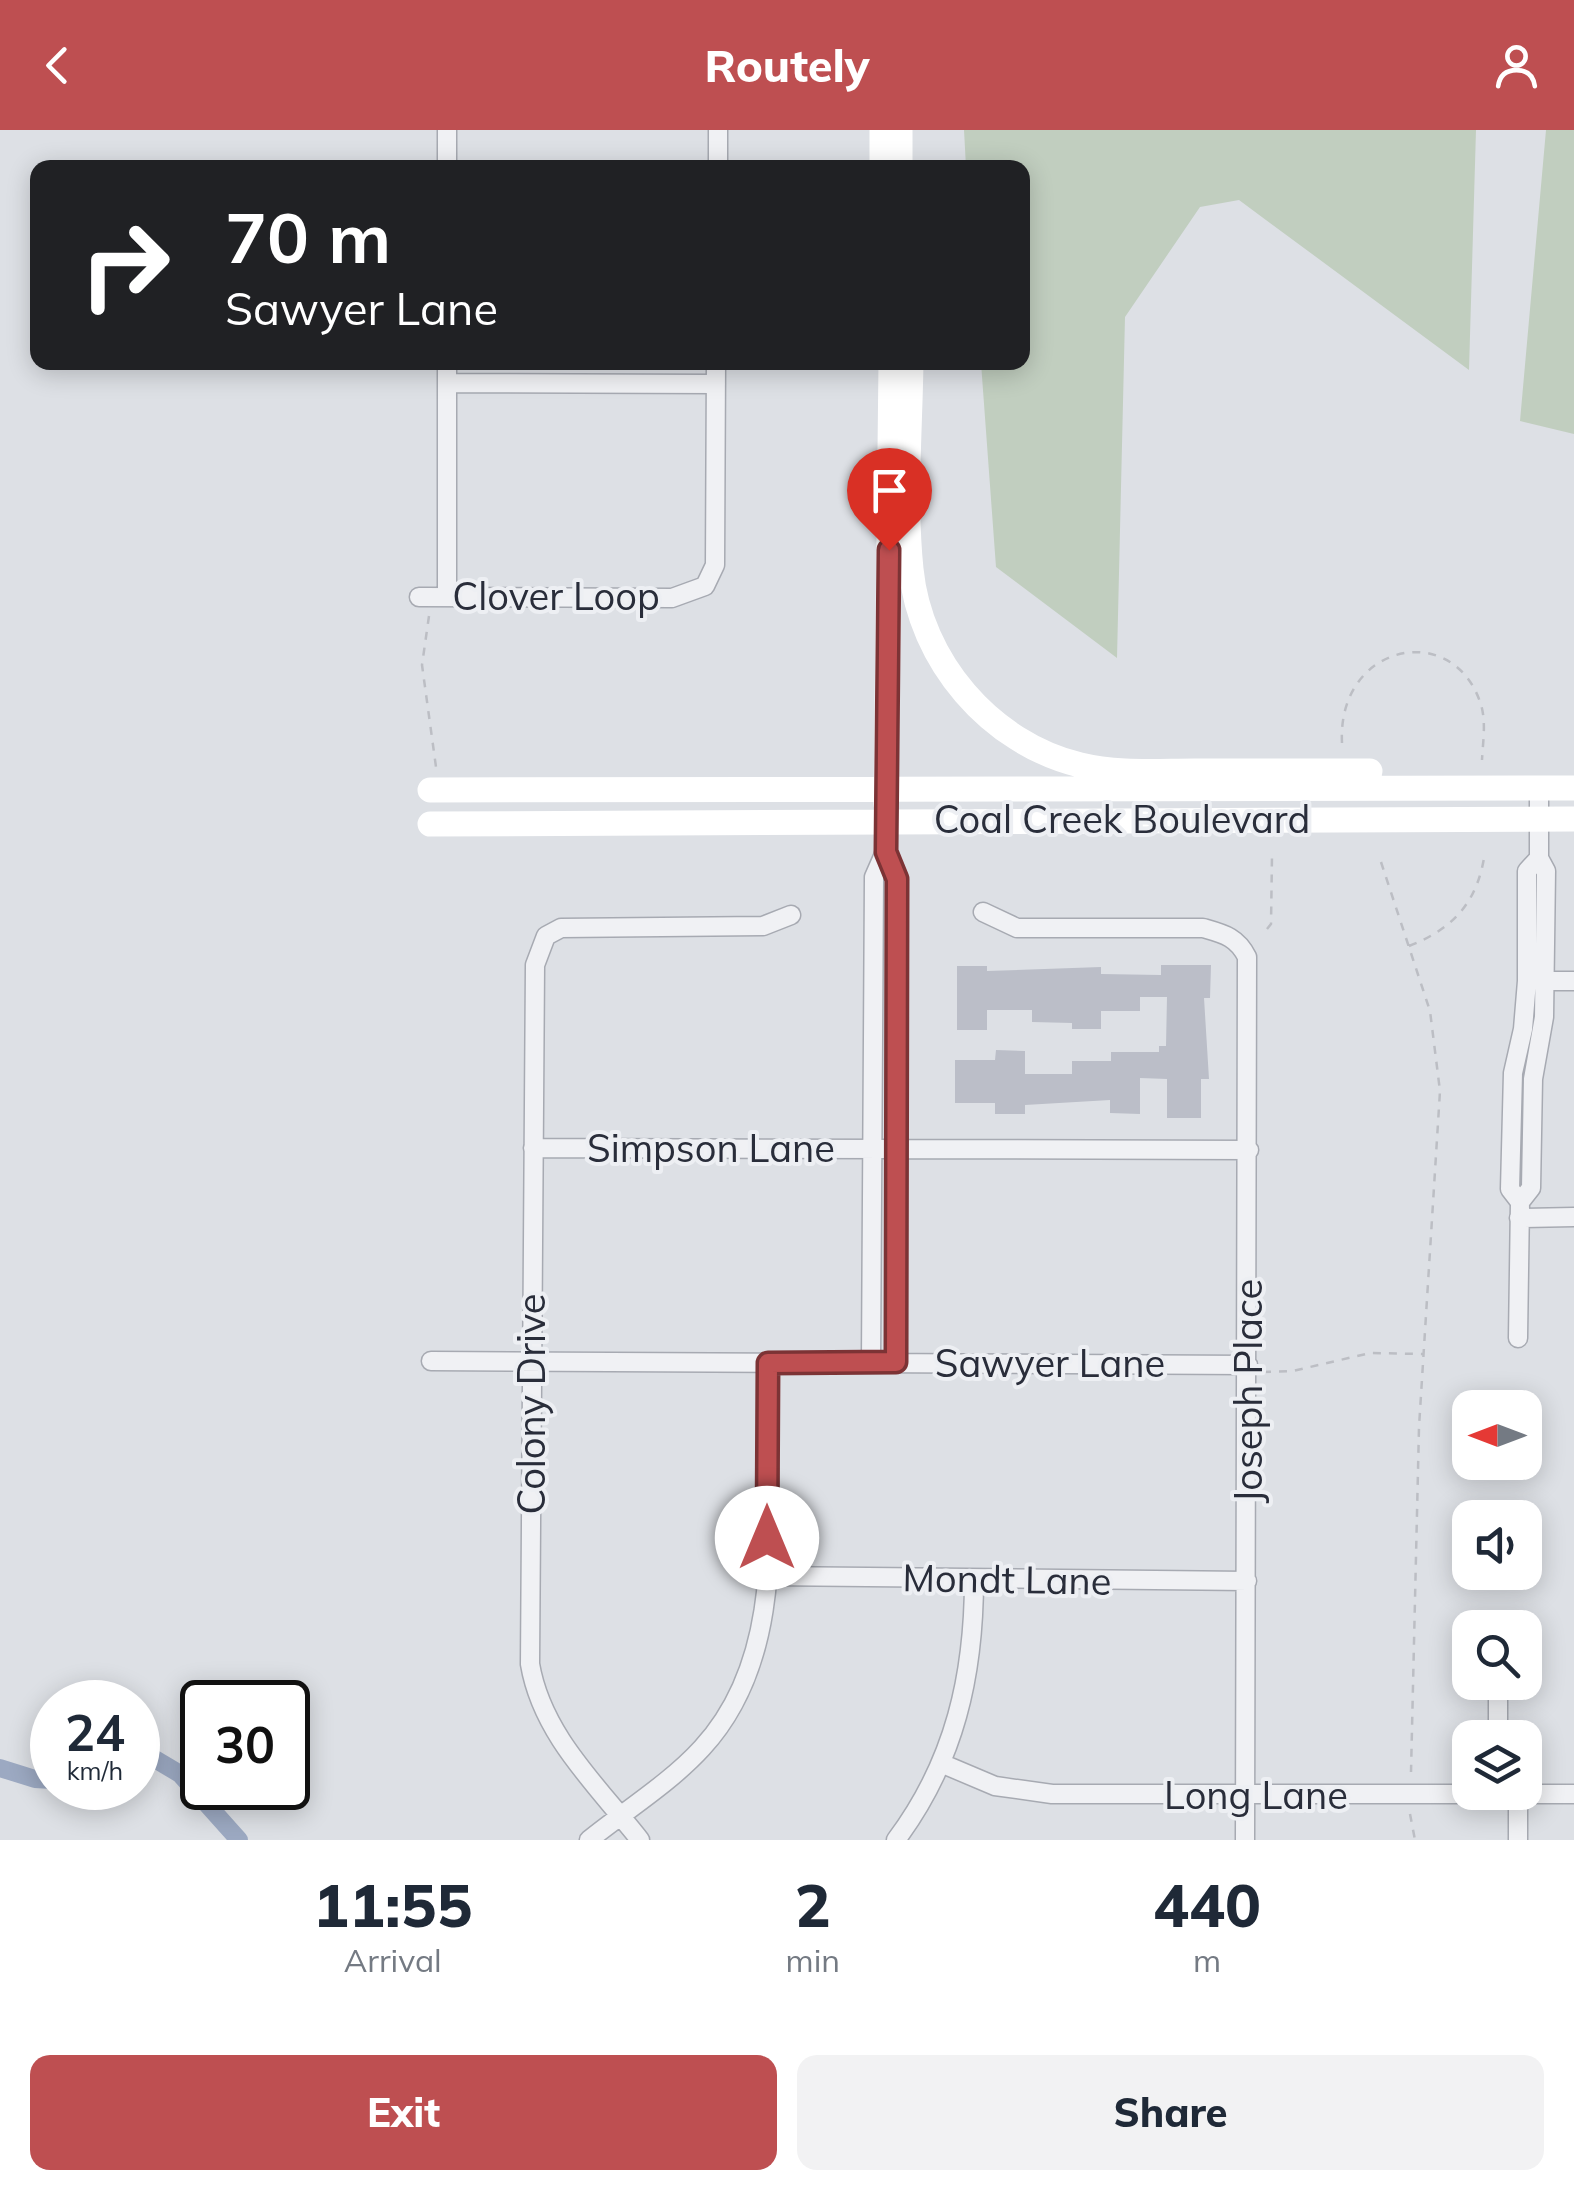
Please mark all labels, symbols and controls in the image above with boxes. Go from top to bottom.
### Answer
text: Routely [704,37,870,93]
icon: back [30,38,85,93]
icon: person [1489,38,1544,93]
text: 70 m [225,193,391,281]
icon: right [60,200,190,330]
text: Sawyer Lane [225,280,498,336]
pin [847,448,932,551]
icon: arrive [862,463,917,518]
street label: Clover Loop [452,572,660,620]
street label: Coal Creek Boulevard [934,795,1310,843]
street label: Simpson Lane [587,1124,835,1172]
street label: Joseph Place [1224,1279,1272,1503]
street label: Colony Drive [507,1293,555,1515]
street label: Sawyer Lane [935,1339,1165,1387]
north arrow [1452,1390,1542,1480]
map controls [1452,1390,1542,1810]
position arrow [715,1486,819,1590]
button: sound [1452,1500,1542,1590]
street label: Mondt Lane [902,1553,1112,1605]
button: search [1452,1610,1542,1700]
speed limit sign: 30 [180,1680,310,1810]
text: 24 [65,1701,125,1764]
button: layers [1452,1720,1542,1810]
text: km/h [67,1755,123,1786]
street label: Long Lane [1164,1771,1348,1819]
text: 11:55 [313,1867,473,1942]
text: 2 [795,1867,831,1942]
text: 440 [1153,1867,1261,1942]
text: Arrival [344,1940,442,1980]
text: min [786,1940,840,1980]
text: m [1193,1940,1221,1980]
button: Exit [30,2055,777,2170]
button: Share [797,2055,1544,2170]

